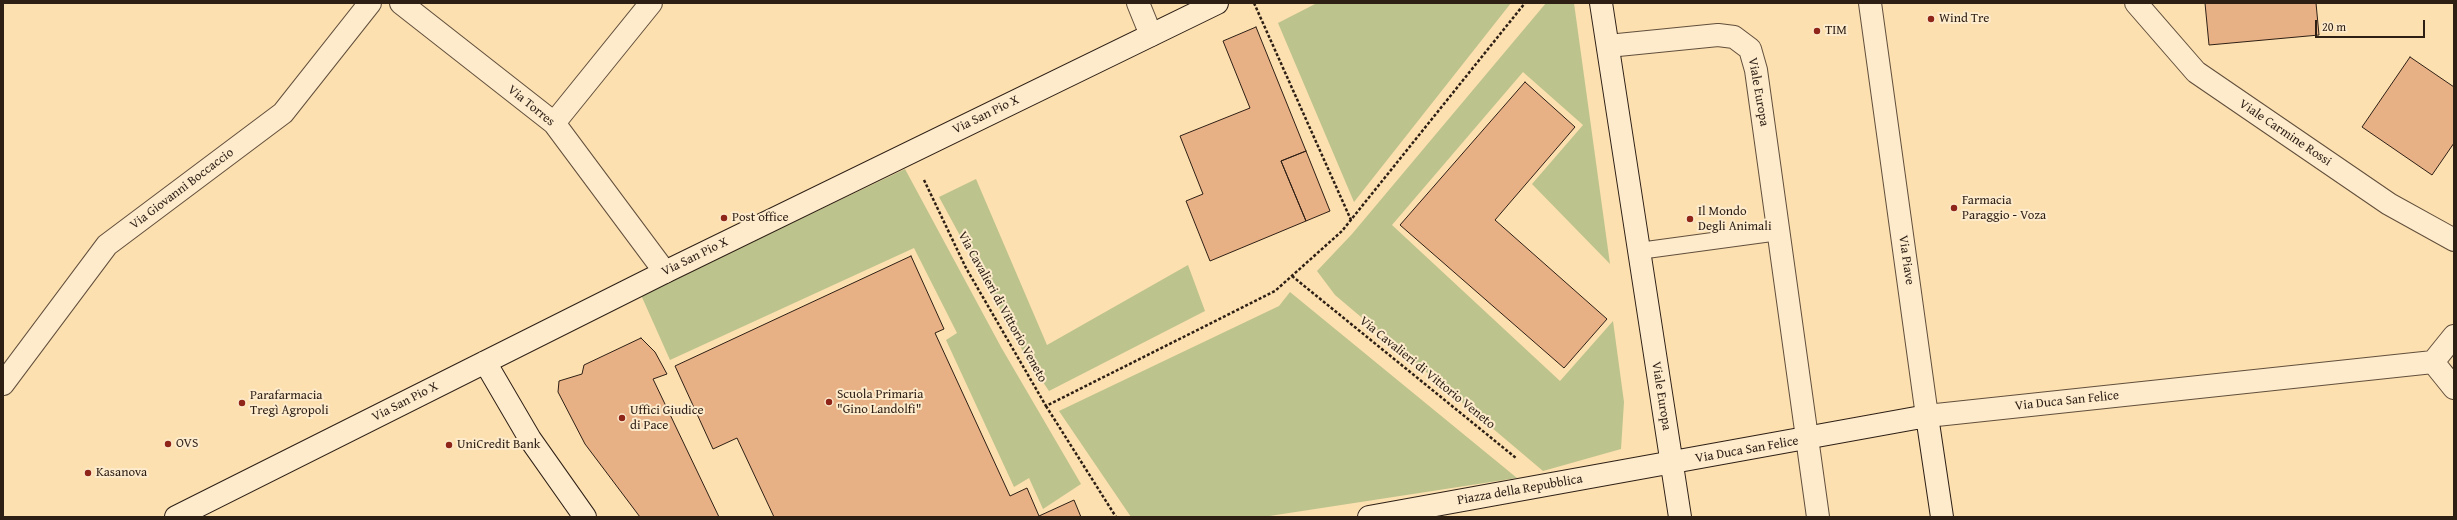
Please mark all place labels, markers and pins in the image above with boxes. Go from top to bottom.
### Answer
place label: Wind Tre [1939,11,1989,27]
marker: Wind Tre [1926,14,1936,24]
place label: TIM [1825,23,1847,39]
marker: TIM [1812,26,1822,36]
place label: Farmacia Paraggio - Voza [1962,193,2046,224]
marker: Farmacia Paraggio - Voza [1949,203,1959,213]
place label: Il Mondo Degli Animali [1698,204,1772,235]
place label: Post office [732,210,789,226]
marker: Post office [719,213,729,223]
marker: Il Mondo Degli Animali [1685,214,1695,224]
place label: Scuola Primaria "Gino Landolfi" [837,387,923,418]
place label: Parafarmacia Tregì Agropoli [250,388,329,419]
marker: Scuola Primaria "Gino Landolfi" [824,397,834,407]
marker: Parafarmacia Tregì Agropoli [237,398,247,408]
place label: Uffici Giudice di Pace [630,403,704,434]
marker: Uffici Giudice di Pace [617,413,627,423]
place label: OVS [176,436,198,452]
place label: UniCredit Bank [457,437,540,453]
marker: OVS [163,439,173,449]
marker: UniCredit Bank [444,440,454,450]
place label: Kasanova [96,465,147,481]
marker: Kasanova [83,468,93,478]

